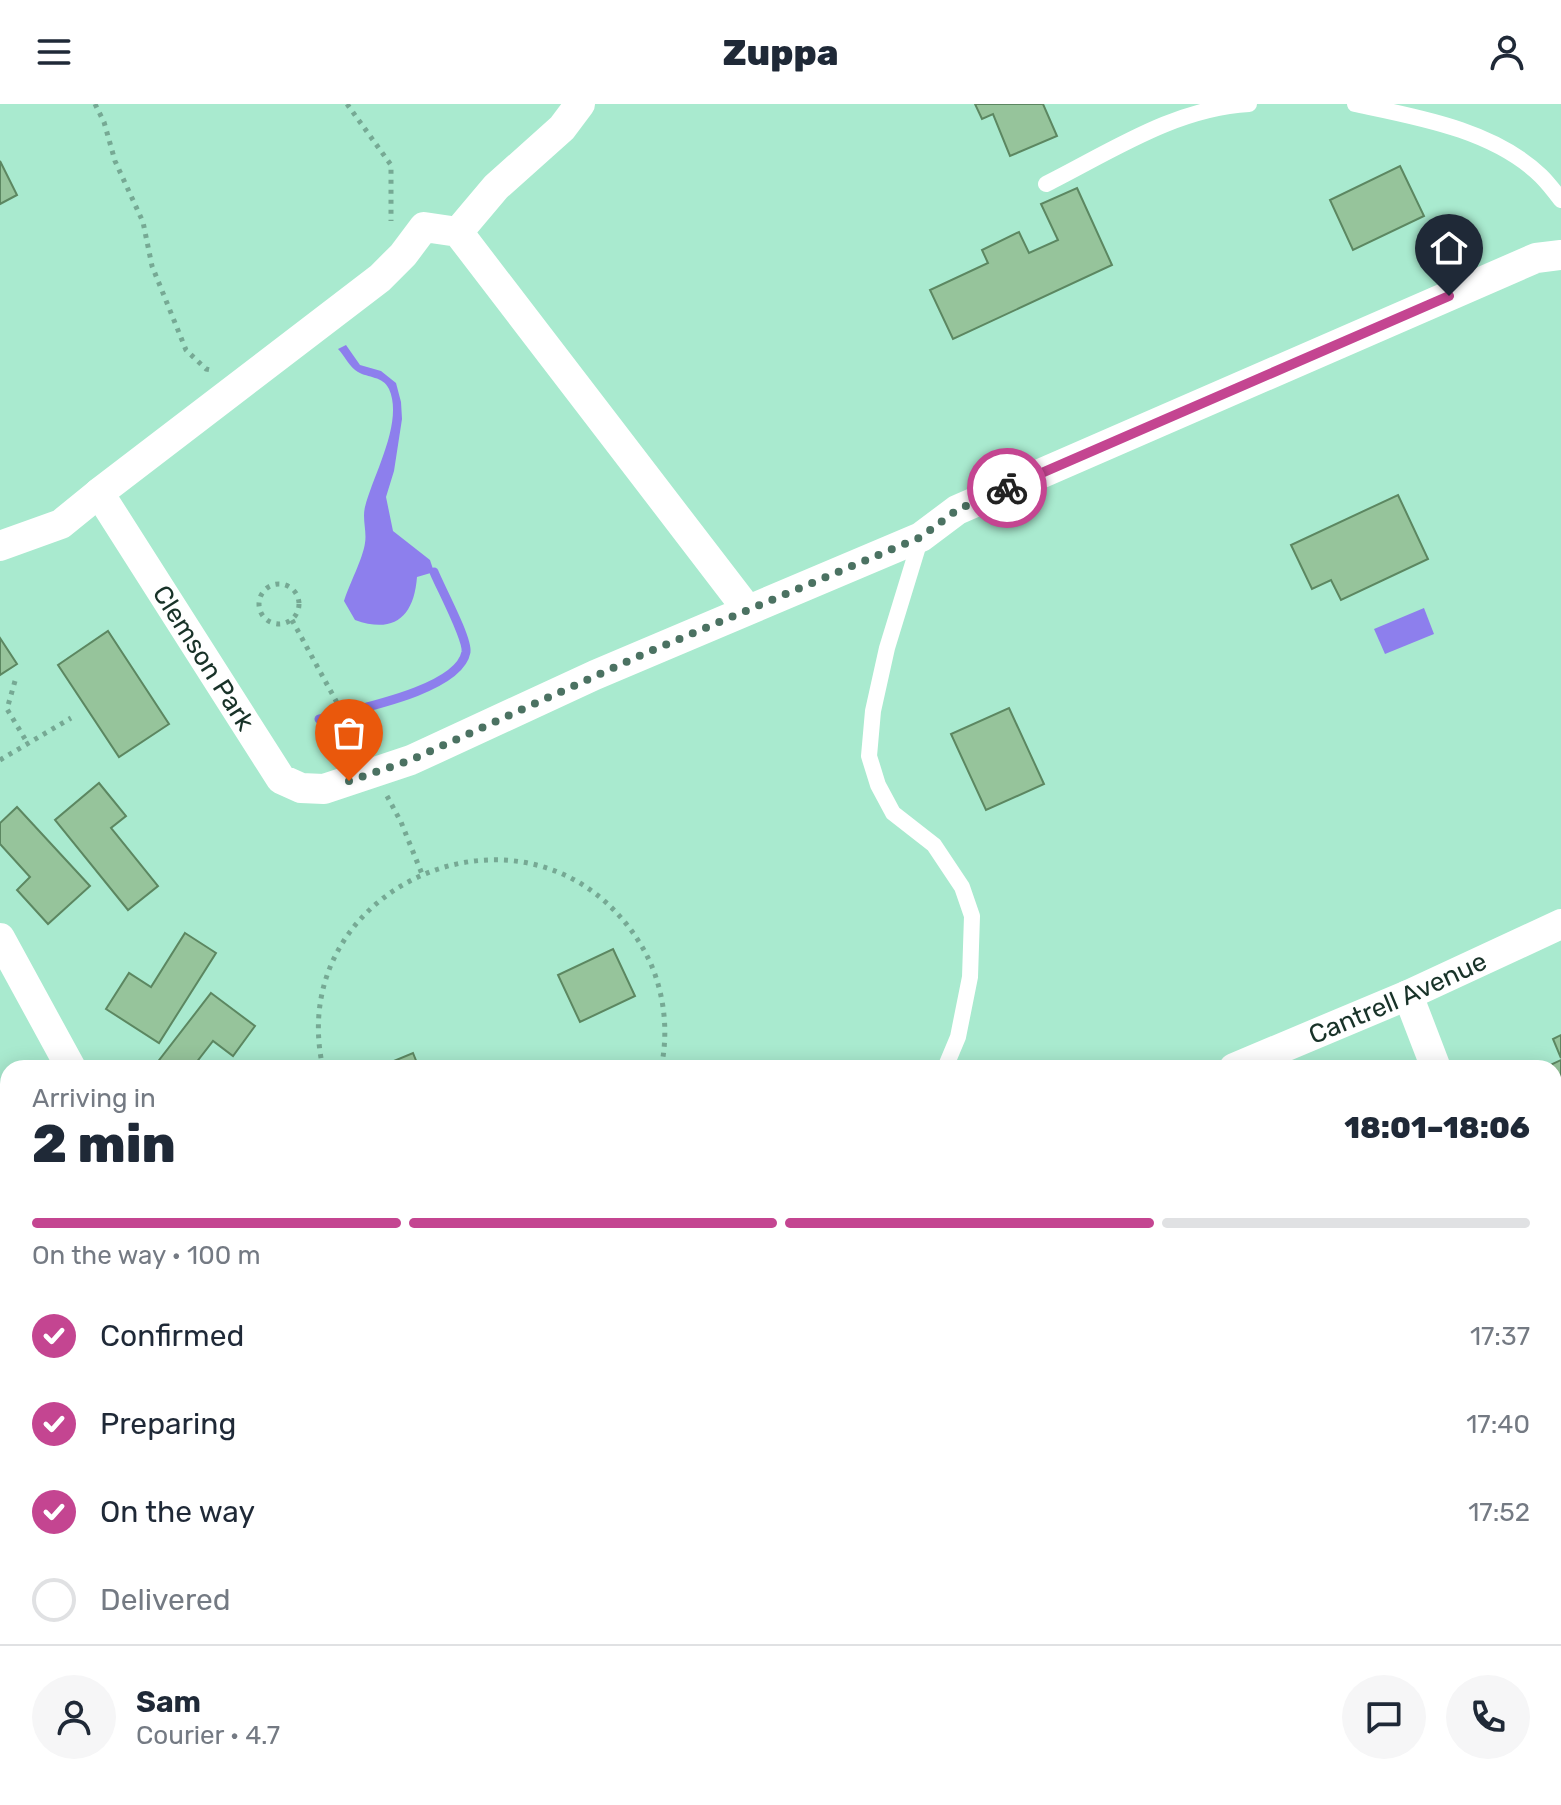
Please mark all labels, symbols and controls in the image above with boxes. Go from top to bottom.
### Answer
icon: menu [32,30,76,74]
icon: person [1485,30,1529,74]
text: Zuppa [722,31,839,74]
pin [1415,214,1483,296]
icon: home [1427,226,1471,270]
courier [967,448,1047,528]
icon: bike [985,466,1029,510]
street label: Clemson Park [146,579,262,736]
pin [315,699,383,781]
icon: bag [327,711,371,755]
street label: Cantrell Avenue [1304,945,1491,1050]
text: Arriving in [32,1083,156,1114]
text: 18:01–18:06 [1344,1110,1530,1146]
text: 2 min [32,1113,176,1175]
text: On the way · 100 m [32,1240,261,1271]
icon: check [32,1314,76,1358]
text: Confirmed [100,1318,244,1354]
text: 17:37 [1470,1321,1530,1352]
icon: check [32,1402,76,1446]
text: Preparing [100,1406,236,1442]
text: 17:40 [1466,1409,1530,1440]
icon: check [32,1490,76,1534]
text: On the way [100,1494,255,1530]
text: 17:52 [1468,1497,1530,1528]
text: Delivered [100,1582,231,1618]
button: person [32,1675,116,1759]
button: chat [1342,1675,1426,1759]
button: phone [1446,1675,1530,1759]
text: Sam [136,1684,201,1720]
text: Courier · 4.7 [136,1720,280,1751]

